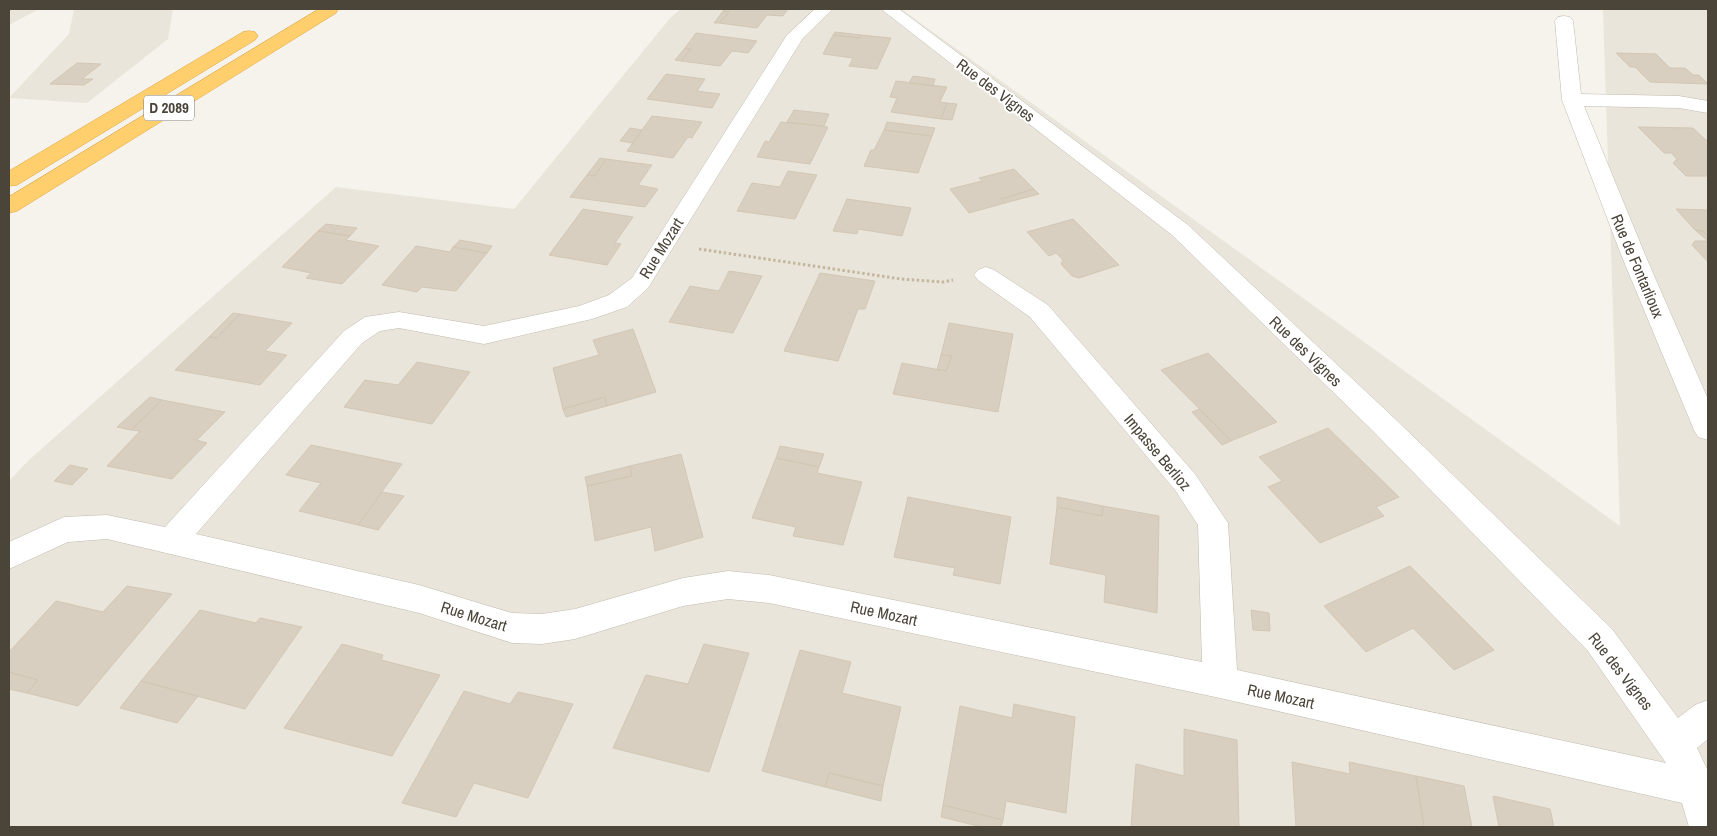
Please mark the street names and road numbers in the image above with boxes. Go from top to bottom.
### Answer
street label: Rue des Vignes [952,53,1040,127]
road number: D 2089 [144,96,194,120]
street label: Rue de Fontarlioux [1606,211,1670,322]
street label: Rue Mozart [634,213,688,283]
street label: Rue des Vignes [1265,311,1347,391]
street label: Impasse Berlioz [1119,409,1197,495]
street label: Rue Mozart [849,595,920,631]
street label: Rue Mozart [438,596,510,637]
street label: Rue des Vignes [1584,628,1658,714]
street label: Rue Mozart [1246,678,1317,714]

